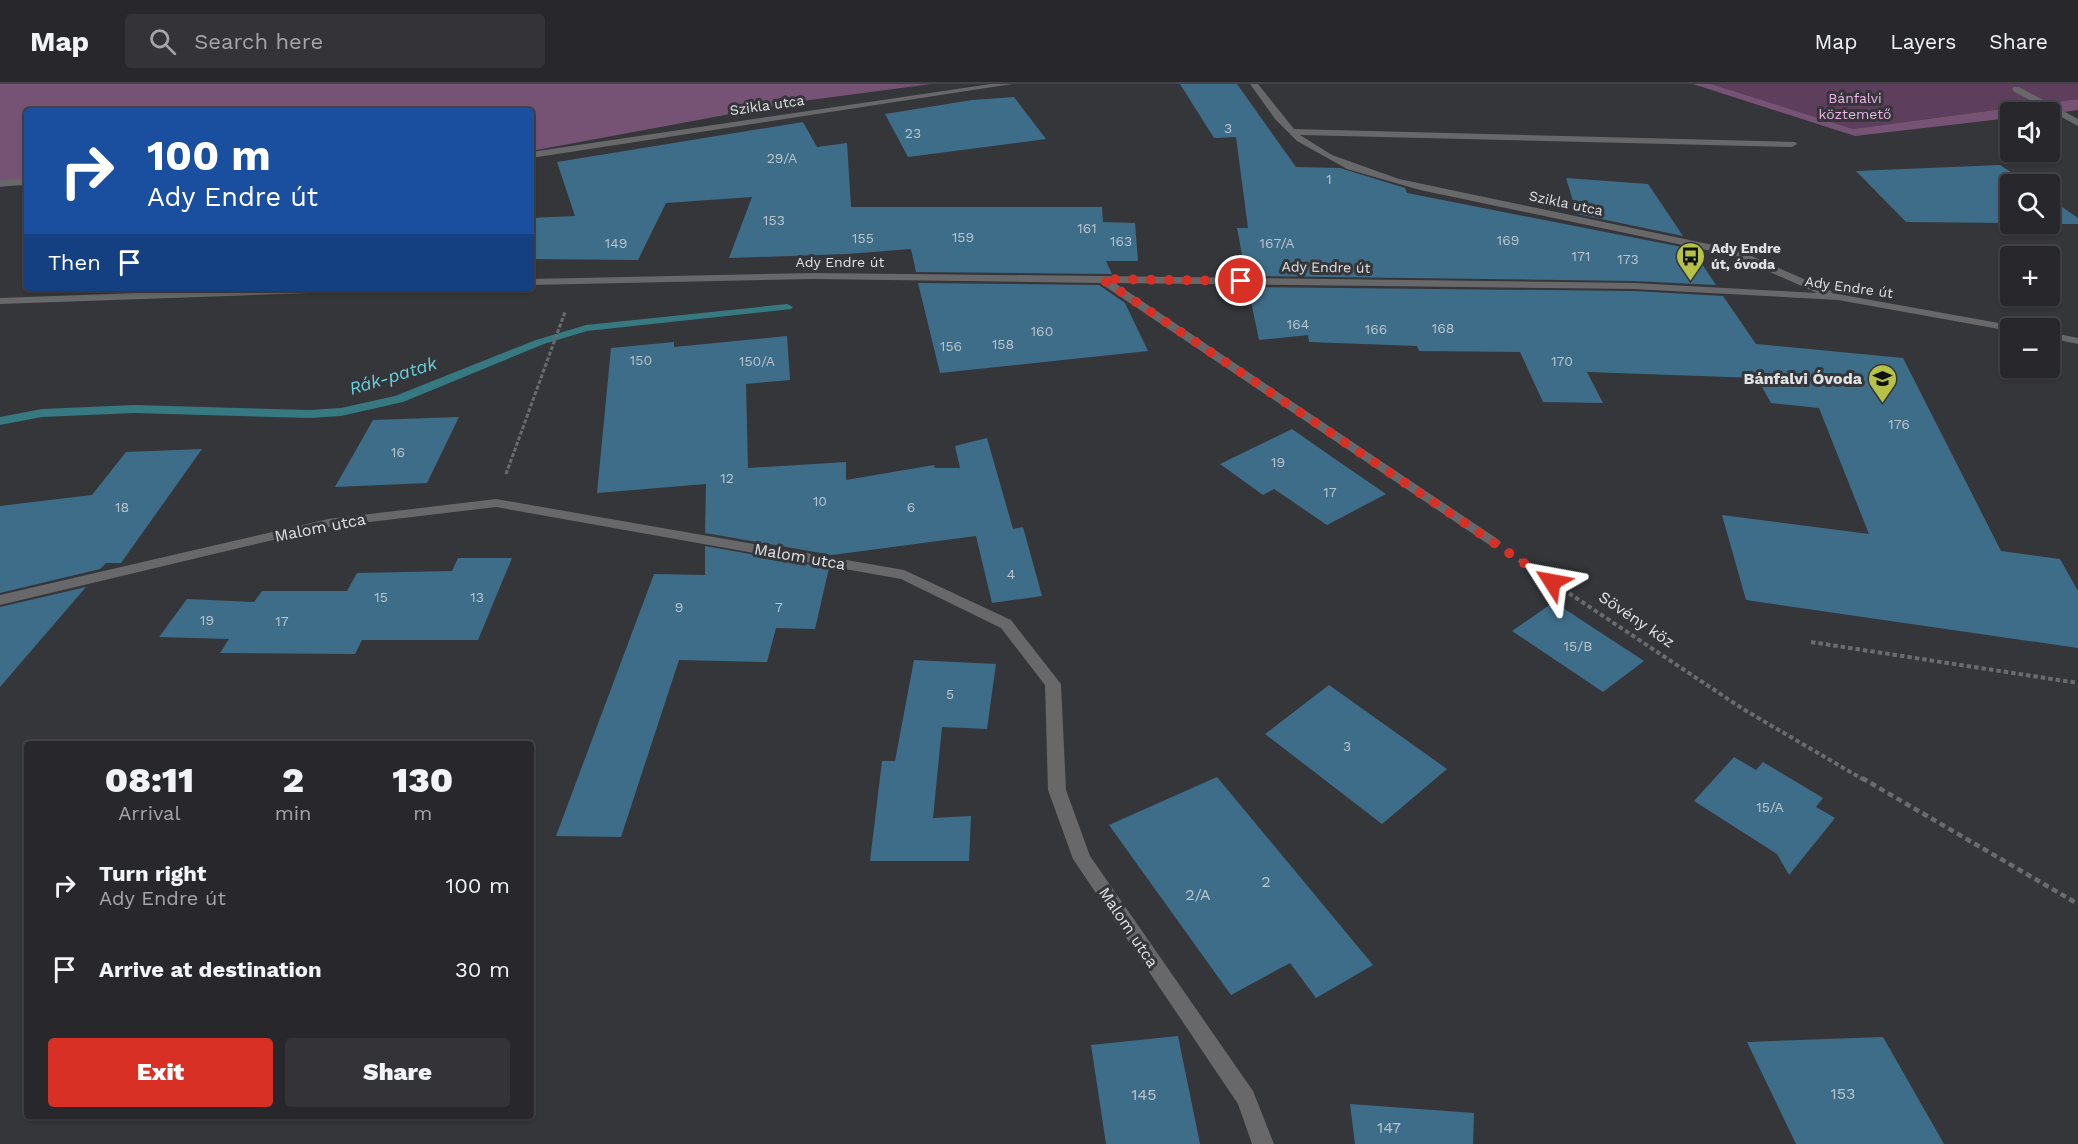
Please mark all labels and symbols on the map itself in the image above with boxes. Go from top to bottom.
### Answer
park label: Bánfalvi köztemető [1819,90,1891,122]
street label: Szikla utca [729,92,805,118]
house number: 3 [1224,120,1232,136]
house number: 23 [905,125,921,141]
house number: 29/A [767,150,797,166]
house number: 1 [1326,171,1332,187]
street label: Szikla utca [1528,187,1604,219]
house number: 153 [763,212,785,228]
house number: 161 [1077,220,1097,236]
house number: 159 [952,229,974,245]
house number: 155 [852,230,874,246]
house number: 169 [1497,232,1519,248]
house number: 163 [1110,233,1132,249]
house number: 149 [605,235,627,251]
house number: 167/A [1260,235,1294,251]
bus stop icon: Ady Endre út, óvoda [1674,240,1706,282]
place label: Ady Endre út, óvoda [1711,240,1781,272]
house number: 171 [1572,248,1590,264]
house number: 173 [1617,251,1639,267]
street label: Ady Endre út [796,254,885,270]
pin [1215,255,1266,306]
street label: Ady Endre út [1281,258,1371,276]
street label: Ady Endre út [1804,273,1894,301]
house number: 164 [1287,316,1309,332]
house number: 168 [1432,320,1454,336]
house number: 166 [1365,321,1387,337]
house number: 160 [1031,323,1053,339]
house number: 158 [992,336,1014,352]
house number: 156 [940,338,962,354]
water label: Rák-patak [346,352,440,399]
house number: 150 [630,352,652,368]
house number: 150/A [739,353,775,369]
house number: 170 [1551,353,1573,369]
school or university icon: Bánfalvi Óvoda [1867,362,1899,404]
place label: Bánfalvi Óvoda [1744,369,1863,388]
house number: 176 [1888,416,1910,432]
house number: 16 [391,444,405,460]
house number: 19 [1271,454,1285,470]
house number: 12 [720,470,734,486]
house number: 17 [1323,484,1337,500]
house number: 10 [813,493,827,509]
house number: 18 [115,499,129,515]
house number: 6 [907,499,915,515]
street label: Malom utca [273,509,367,546]
street label: Malom utca [753,539,847,574]
position arrow [1520,550,1584,614]
house number: 4 [1007,566,1015,582]
street label: Sövény köz [1595,587,1678,652]
house number: 15 [374,589,388,605]
house number: 13 [470,589,484,605]
house number: 9 [675,599,683,615]
house number: 7 [775,599,783,615]
house number: 19 [200,612,214,628]
house number: 17 [275,613,289,629]
house number: 15/B [1564,638,1592,654]
house number: 5 [946,686,954,702]
house number: 3 [1343,738,1351,754]
house number: 15/A [1756,799,1784,815]
house number: 2 [1261,872,1271,891]
street label: Malom utca [1095,884,1162,971]
house number: 2/A [1185,885,1211,904]
house number: 153 [1831,1084,1855,1103]
house number: 145 [1131,1085,1157,1104]
house number: 147 [1377,1118,1401,1137]

